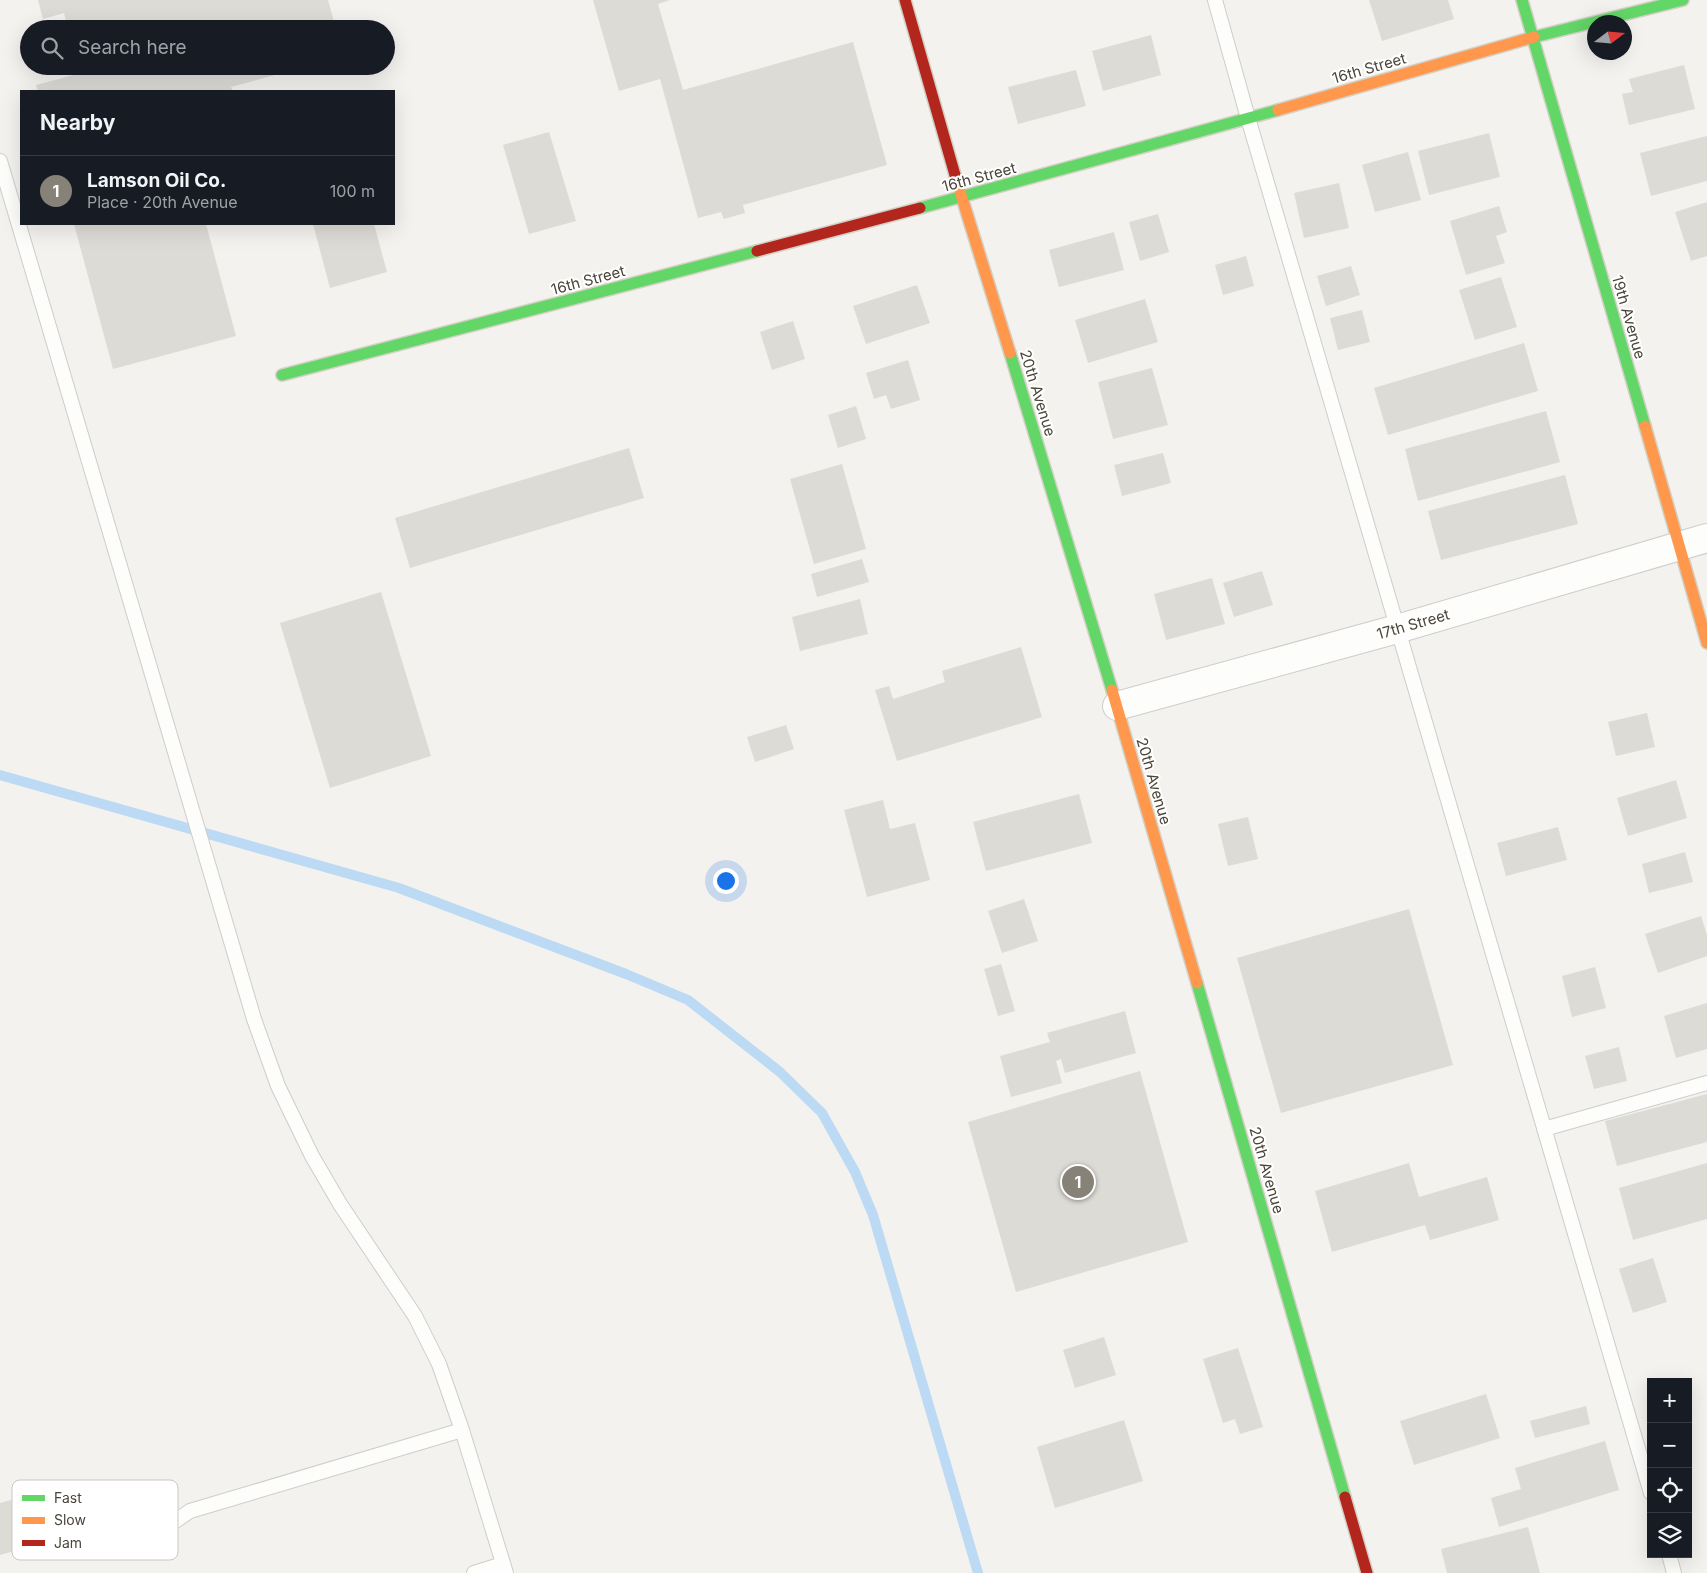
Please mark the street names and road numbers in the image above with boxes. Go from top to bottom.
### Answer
street label: 16th Street [1330,48,1408,88]
street label: 16th Street [940,158,1018,196]
street label: 16th Street [549,261,627,299]
street label: 19th Avenue [1608,273,1650,361]
street label: 20th Avenue [1016,347,1060,439]
street label: 17th Street [1374,605,1452,643]
street label: 20th Avenue [1133,735,1175,827]
street label: 20th Avenue [1246,1124,1288,1216]

